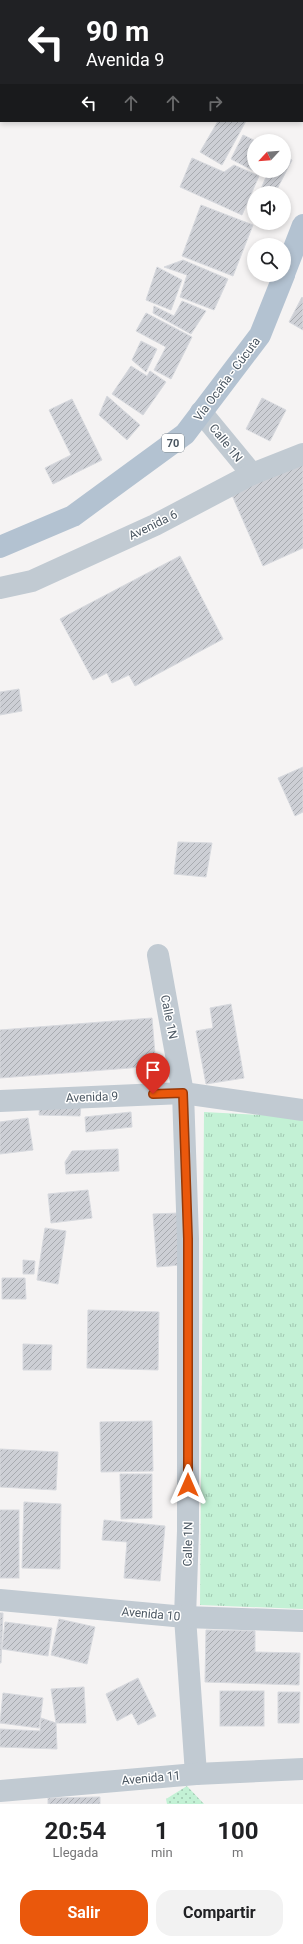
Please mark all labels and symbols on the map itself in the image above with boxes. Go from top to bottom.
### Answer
north arrow [247,134,291,178]
street label: Vía Ocaña - Cúcuta [191,334,263,424]
street label: Calle 1N [206,421,246,465]
road number: 70 [162,434,184,452]
street label: Avenida 6 [126,507,180,543]
street label: Calle 1N [158,994,180,1040]
pin [136,1053,170,1094]
street label: Avenida 9 [66,1089,118,1105]
position arrow [167,1464,209,1506]
street label: Calle 1N [181,1521,195,1567]
street label: Avenida 10 [121,1604,181,1624]
street label: Avenida 11 [121,1768,181,1788]

